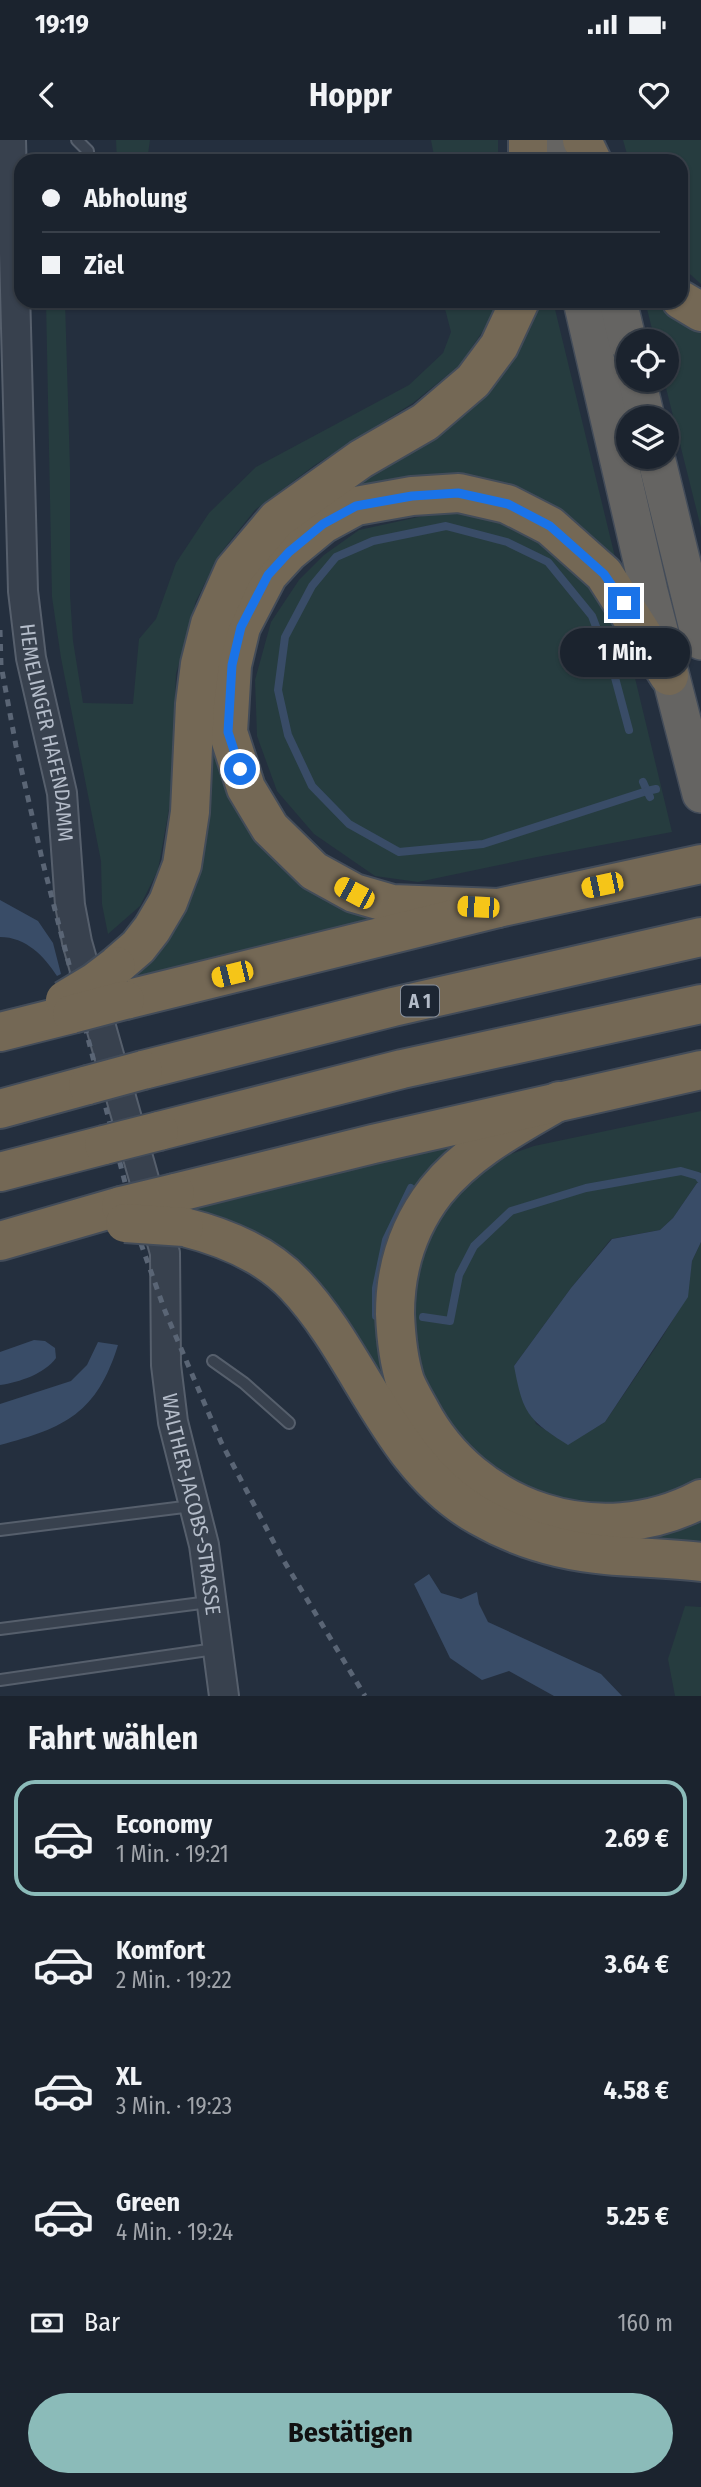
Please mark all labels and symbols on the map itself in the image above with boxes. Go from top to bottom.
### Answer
route end [608,587,640,619]
street label: HEMELINGER HAFENDAMM [14,622,78,843]
callout: 1 Min. [559,628,689,676]
route start [224,753,256,785]
car [580,870,625,900]
car [331,874,378,912]
car [457,895,500,919]
car [210,959,255,989]
road number: A 1 [401,986,439,1016]
street label: WALTHER-JACOBS-STRASSE [157,1392,226,1617]

